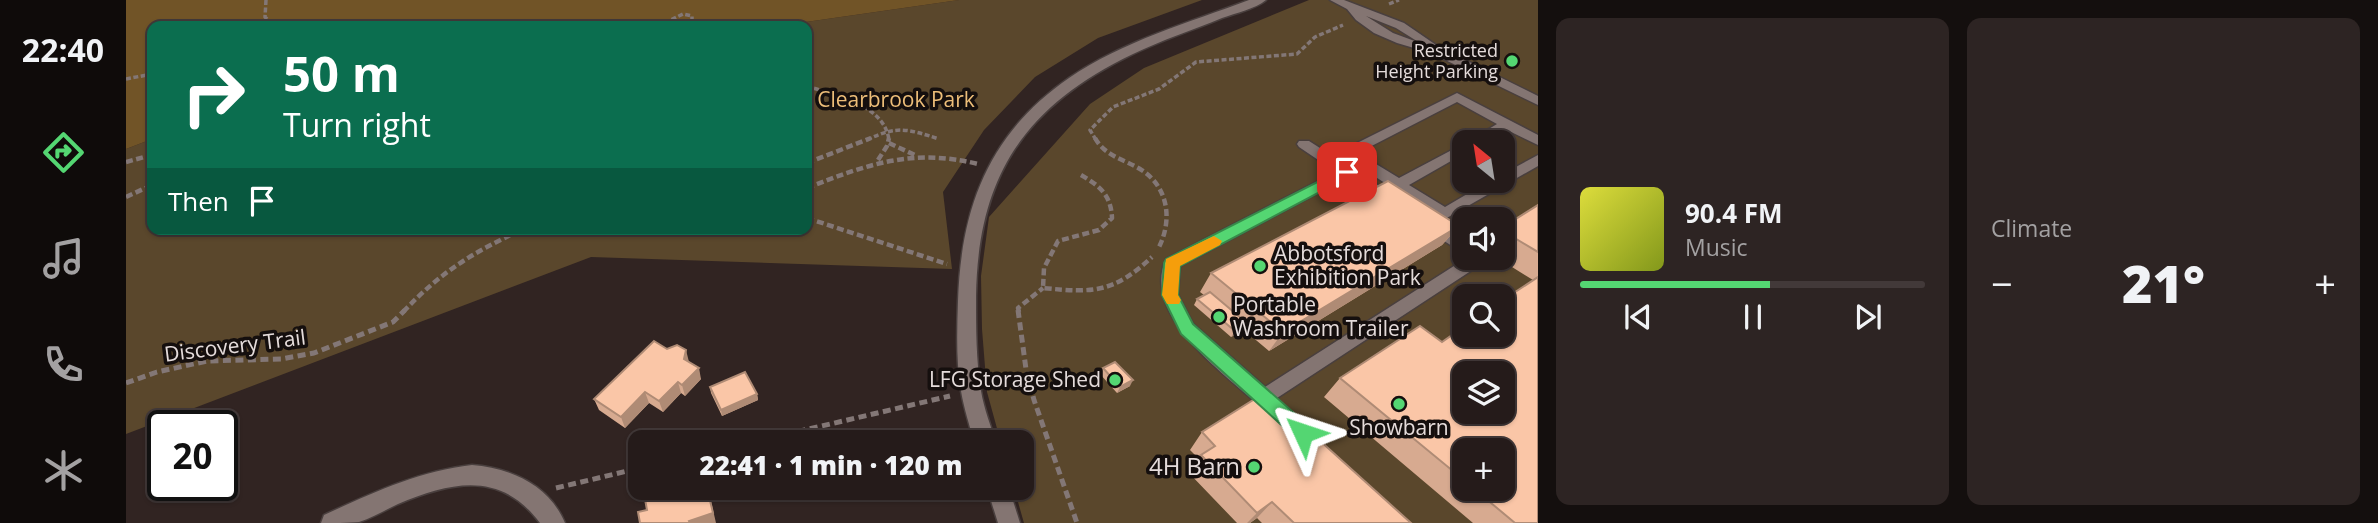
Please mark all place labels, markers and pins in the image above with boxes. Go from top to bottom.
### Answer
place label: Restricted Height Parking [1375,38,1498,83]
marker: Restricted Height Parking [1504,53,1520,69]
pin [1317,142,1377,202]
place label: Abbotsford Exhibition Park [1274,239,1421,291]
marker: Abbotsford Exhibition Park [1252,258,1268,274]
place label: Portable Washroom Trailer [1233,290,1409,342]
marker: Portable Washroom Trailer [1211,309,1227,325]
place label: LFG Storage Shed [929,365,1101,393]
marker: LFG Storage Shed [1107,372,1123,388]
marker: Showbarn [1391,396,1407,412]
place label: Showbarn [1349,413,1449,441]
place label: 4H Barn [1149,449,1240,482]
marker: 4H Barn [1246,459,1262,475]

